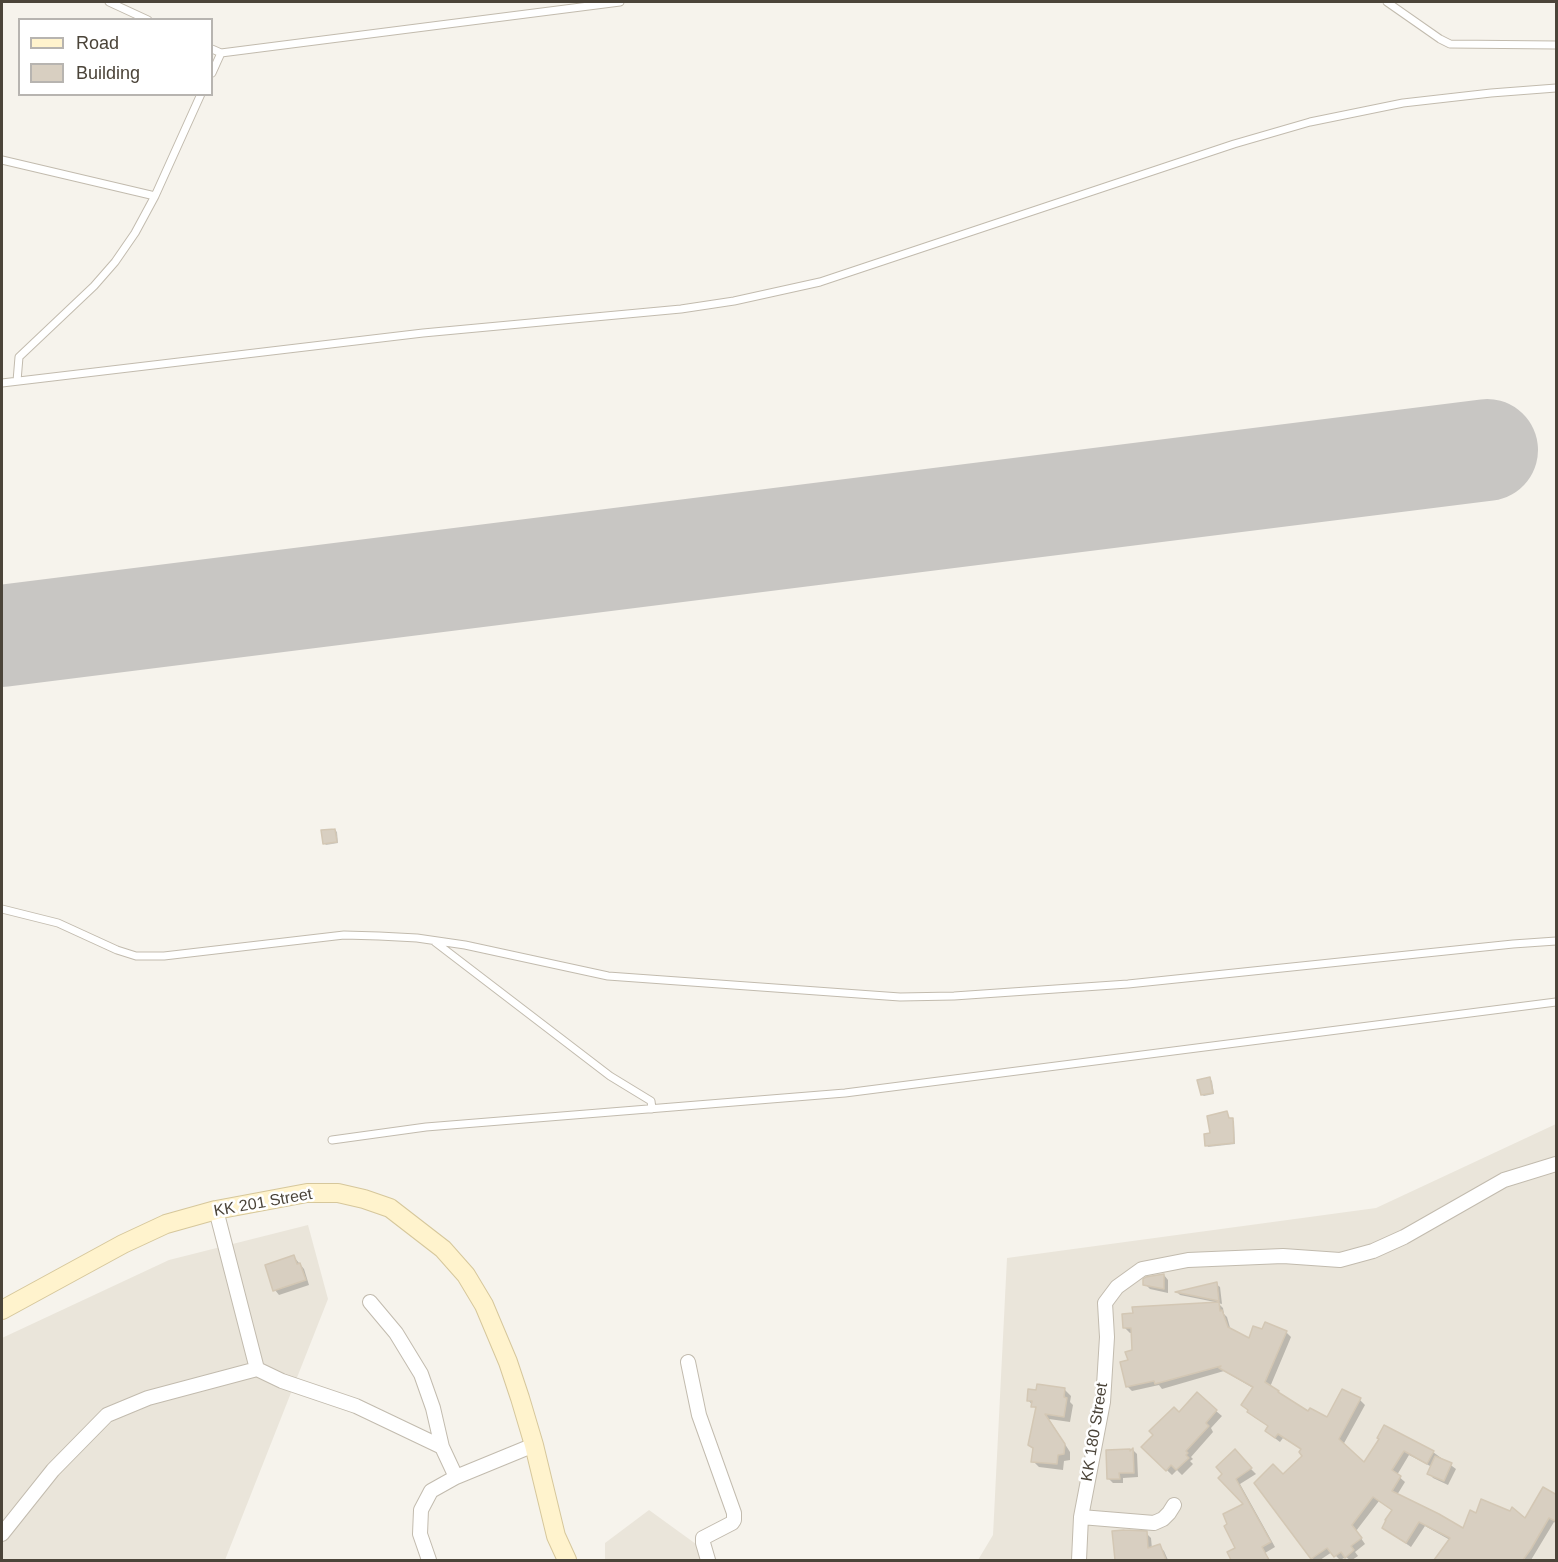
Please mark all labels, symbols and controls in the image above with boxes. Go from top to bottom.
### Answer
legend [18,18,213,96]
text: Road [76,33,119,53]
text: Building [76,63,140,83]
street label: KK 201 Street [212,1185,314,1221]
street label: KK 180 Street [1078,1381,1112,1483]

